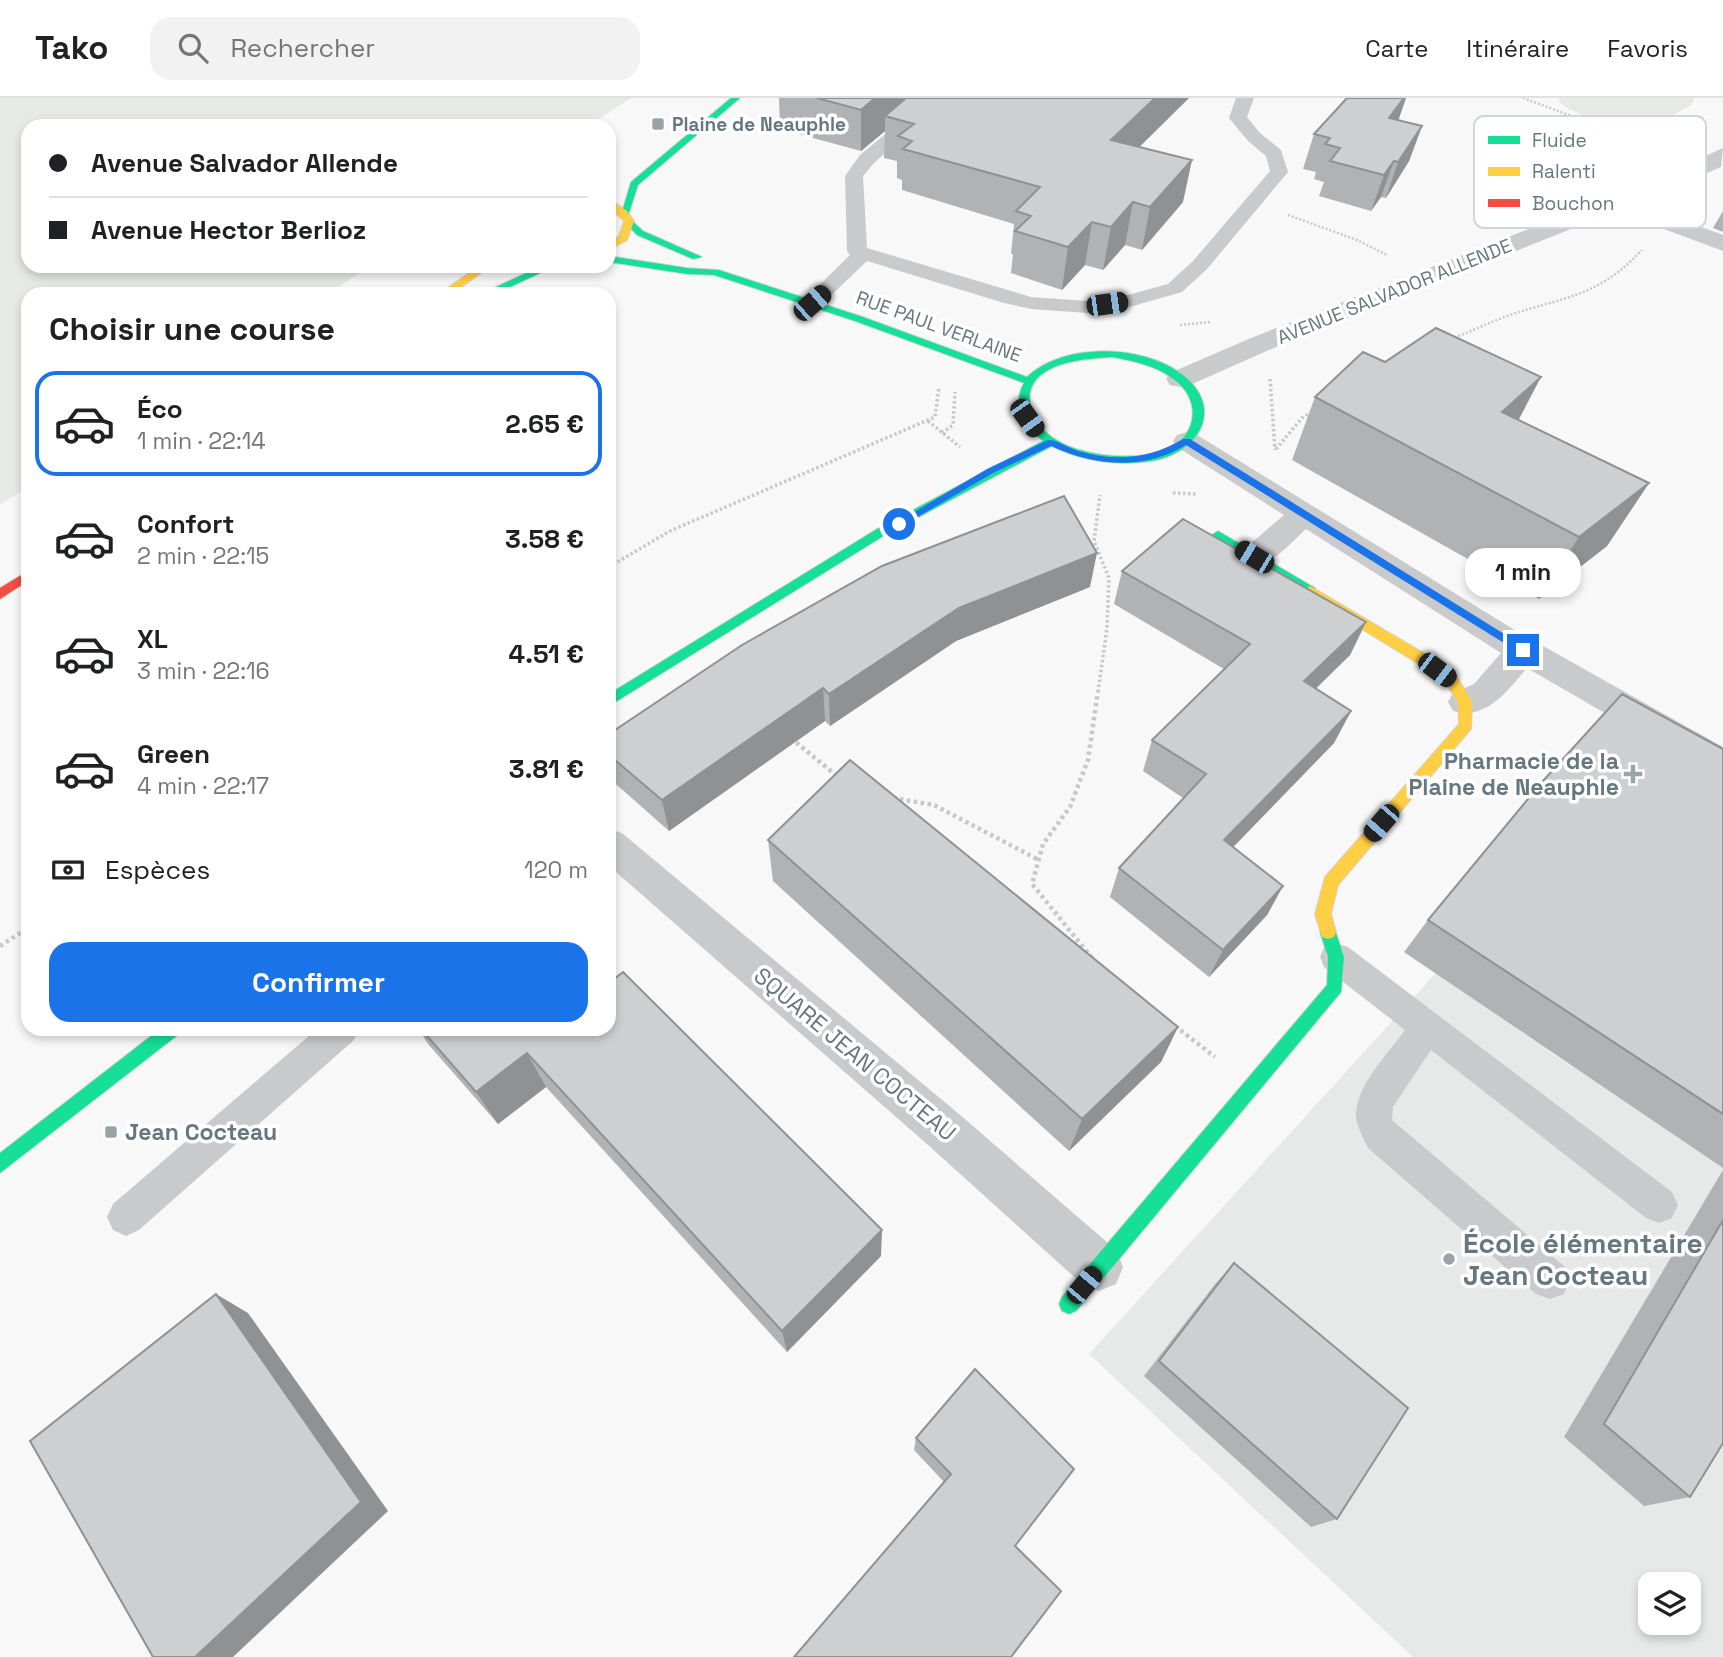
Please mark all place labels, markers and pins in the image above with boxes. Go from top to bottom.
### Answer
place label: Plaine de Neauphle [672,112,846,137]
marker: Plaine de Neauphle [650,116,666,132]
place label: Pharmacie de la Plaine de Neauphle [1408,746,1619,802]
marker: Pharmacie de la Plaine de Neauphle [1625,766,1641,782]
place label: Jean Cocteau [125,1117,277,1147]
marker: Jean Cocteau [103,1124,119,1140]
place label: École élémentaire Jean Cocteau [1463,1225,1703,1293]
marker: École élémentaire Jean Cocteau [1441,1251,1457,1267]

